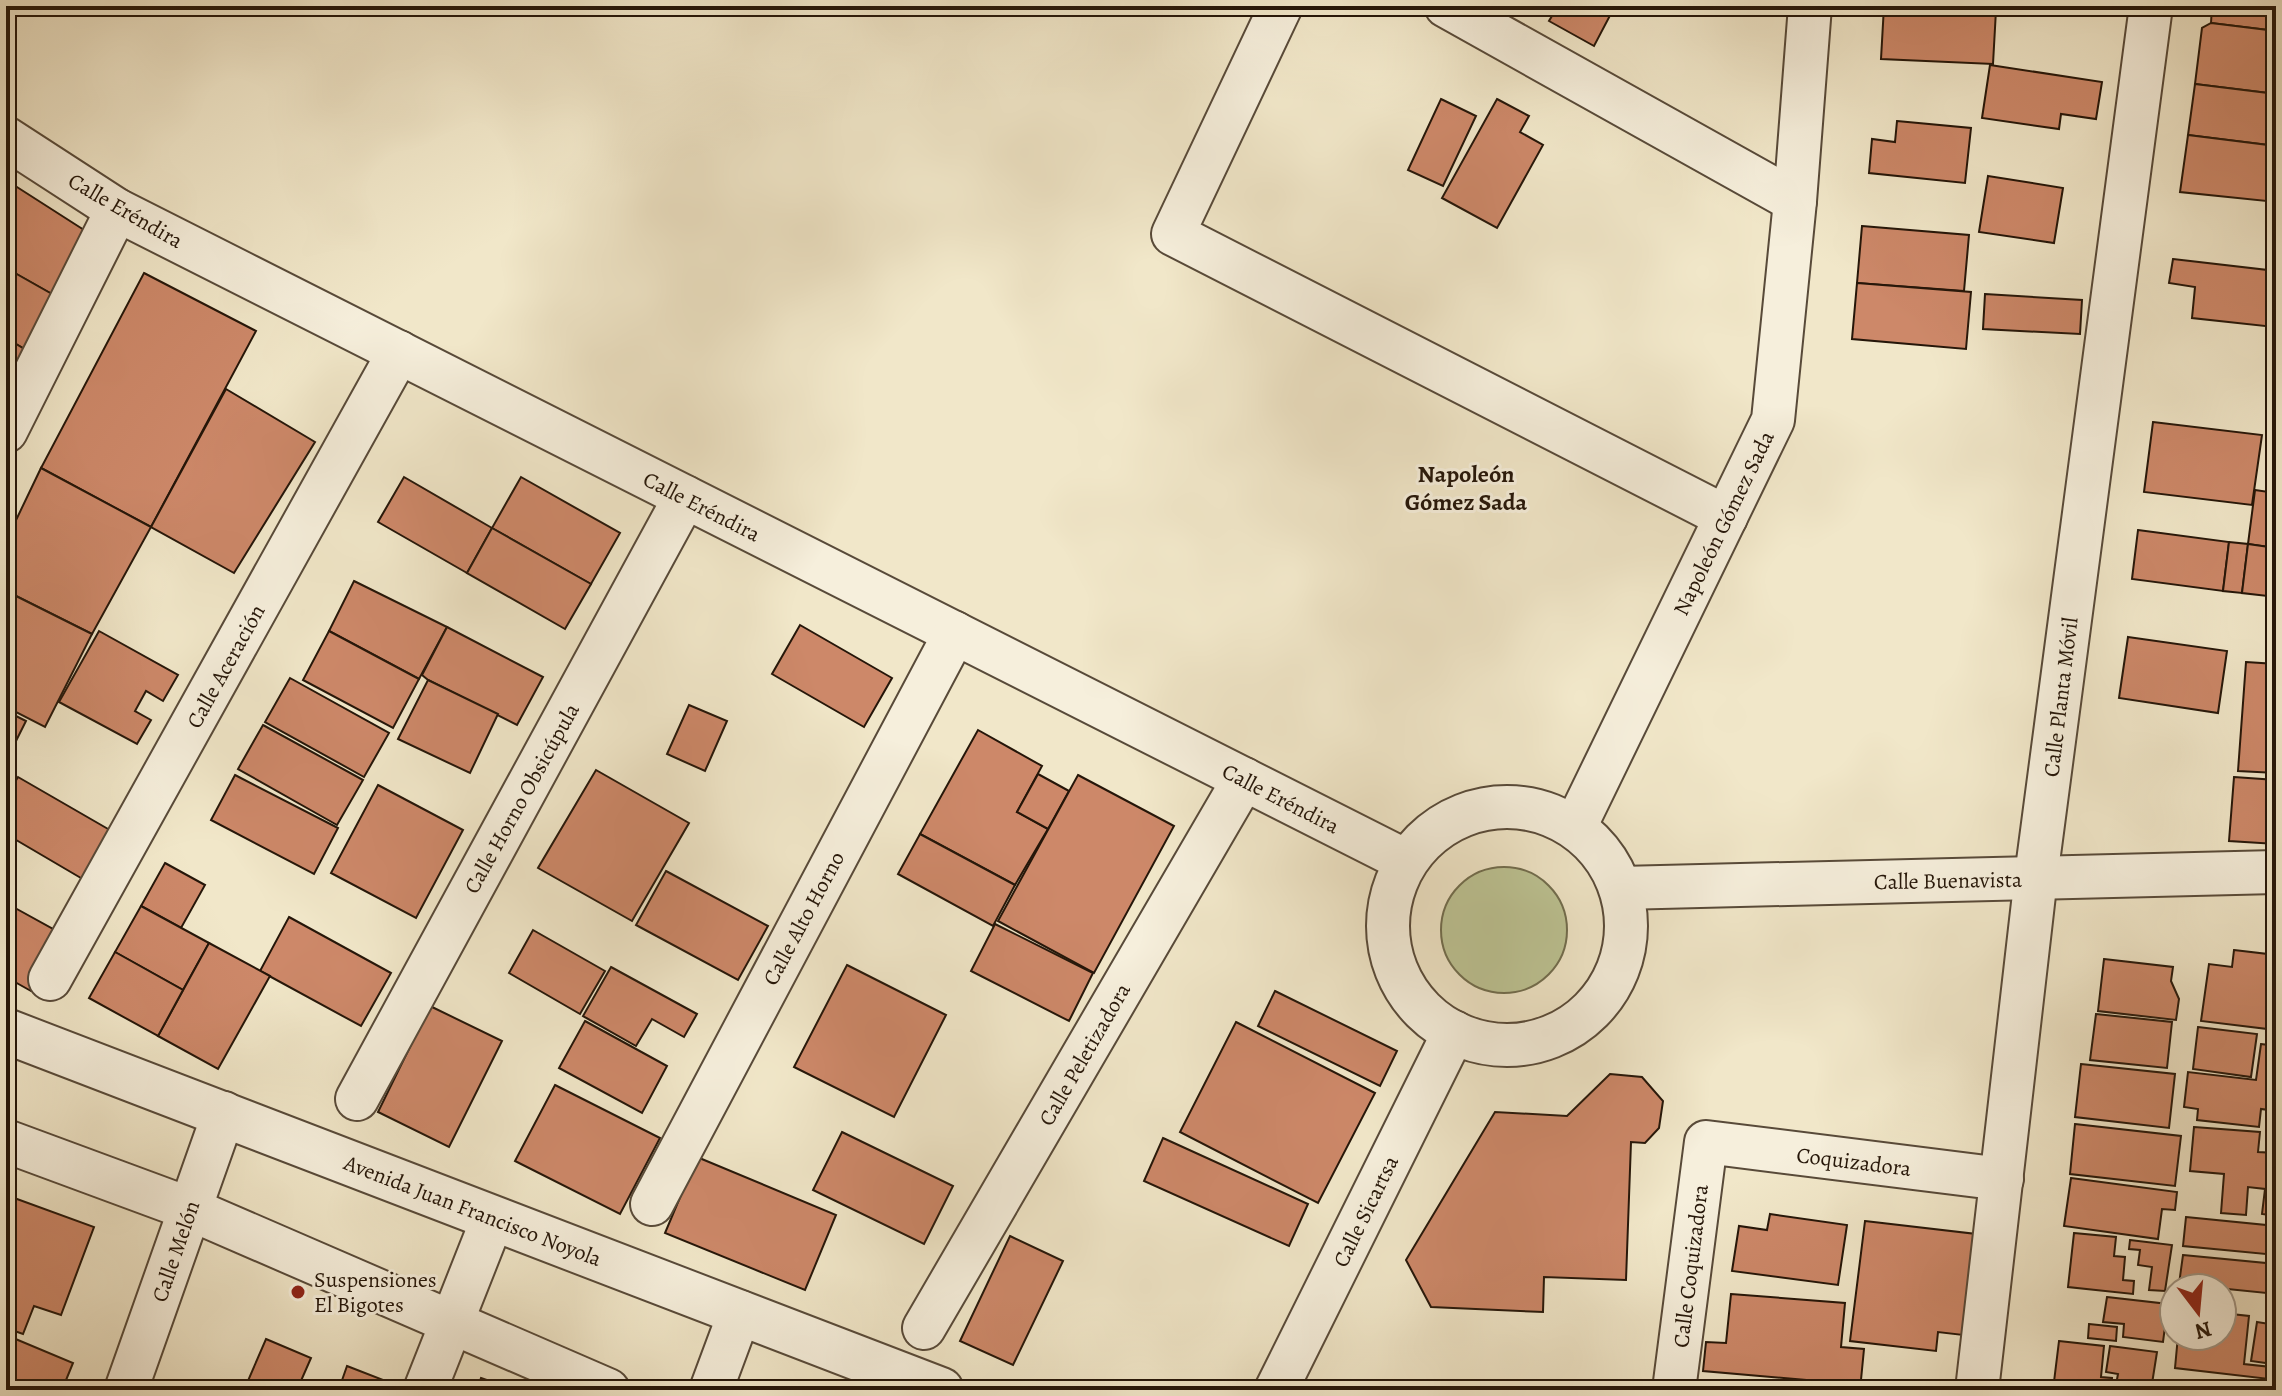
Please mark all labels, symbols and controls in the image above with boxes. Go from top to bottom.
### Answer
street label: Calle Eréndira [63,166,189,256]
street label: Napoleón Gómez Sada [1666,425,1782,621]
district label: Napoleón Gómez Sada [1405,458,1528,518]
street label: Calle Eréndira [638,464,766,550]
street label: Calle Aceración [179,599,272,734]
street label: Calle Planta Móvil [2036,615,2086,779]
street label: Calle Horno Obsicúpula [457,697,587,899]
street label: Calle Eréndira [1217,756,1345,842]
street label: Calle Alto Horno [756,846,852,991]
street label: Calle Buenavista [1874,865,2023,897]
street label: Calle Peletizadora [1032,977,1138,1131]
street label: Coquizadora [1795,1140,1914,1184]
street label: Avenida Juan Francisco Noyola [339,1148,606,1274]
street label: Calle Sicartsa [1326,1150,1406,1272]
street label: Calle Coquizadora [1666,1182,1716,1350]
street label: Calle Melón [145,1197,207,1306]
place label: Suspensiones El Bigotes [314,1265,437,1320]
north arrow [2158,1272,2238,1352]
marker: Suspensiones El Bigotes [289,1283,307,1301]
text: N [2191,1314,2215,1347]

